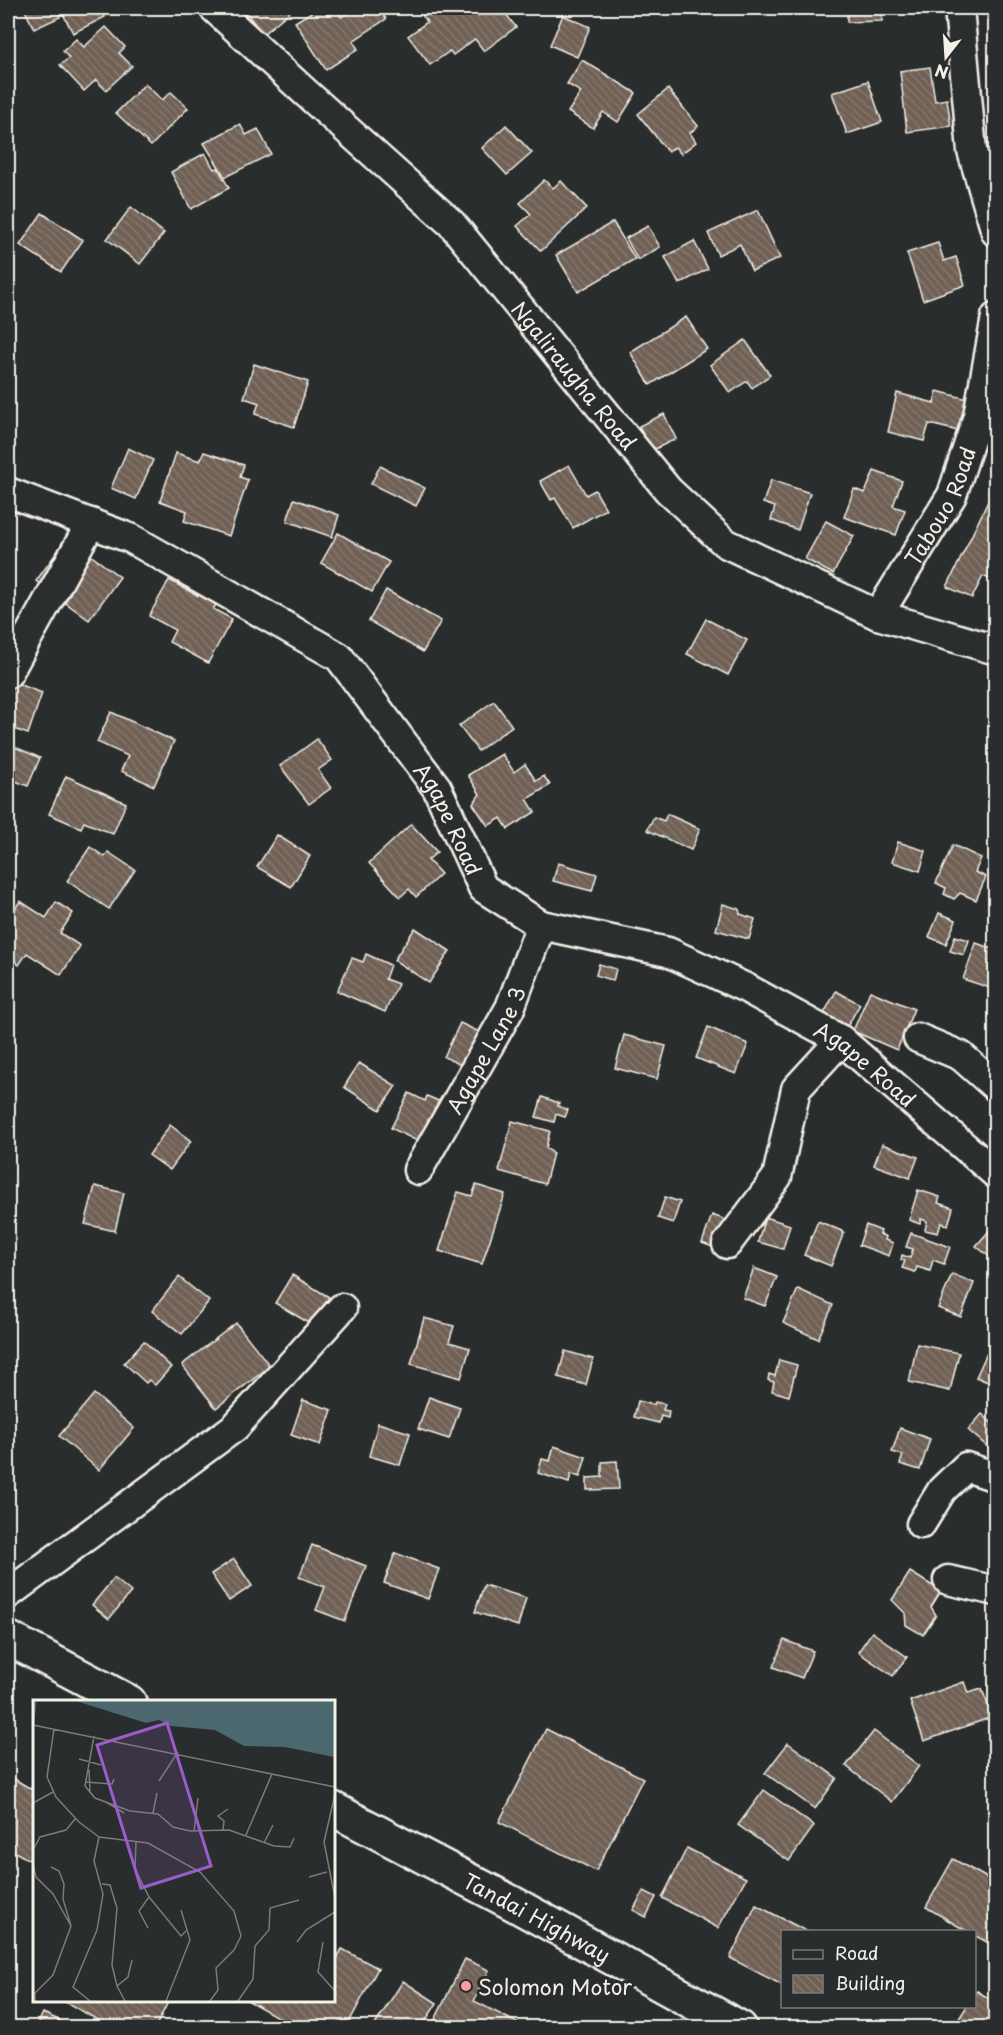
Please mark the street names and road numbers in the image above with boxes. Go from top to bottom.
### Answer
street label: Ngaliraugha Road [504,294,645,456]
street label: Tabouo Road [896,442,983,572]
street label: Agape Road [407,755,491,880]
street label: Agape Lane 3 [437,982,533,1119]
street label: Agape Road [809,1013,923,1114]
street label: Tandai Highway [458,1864,617,1970]

